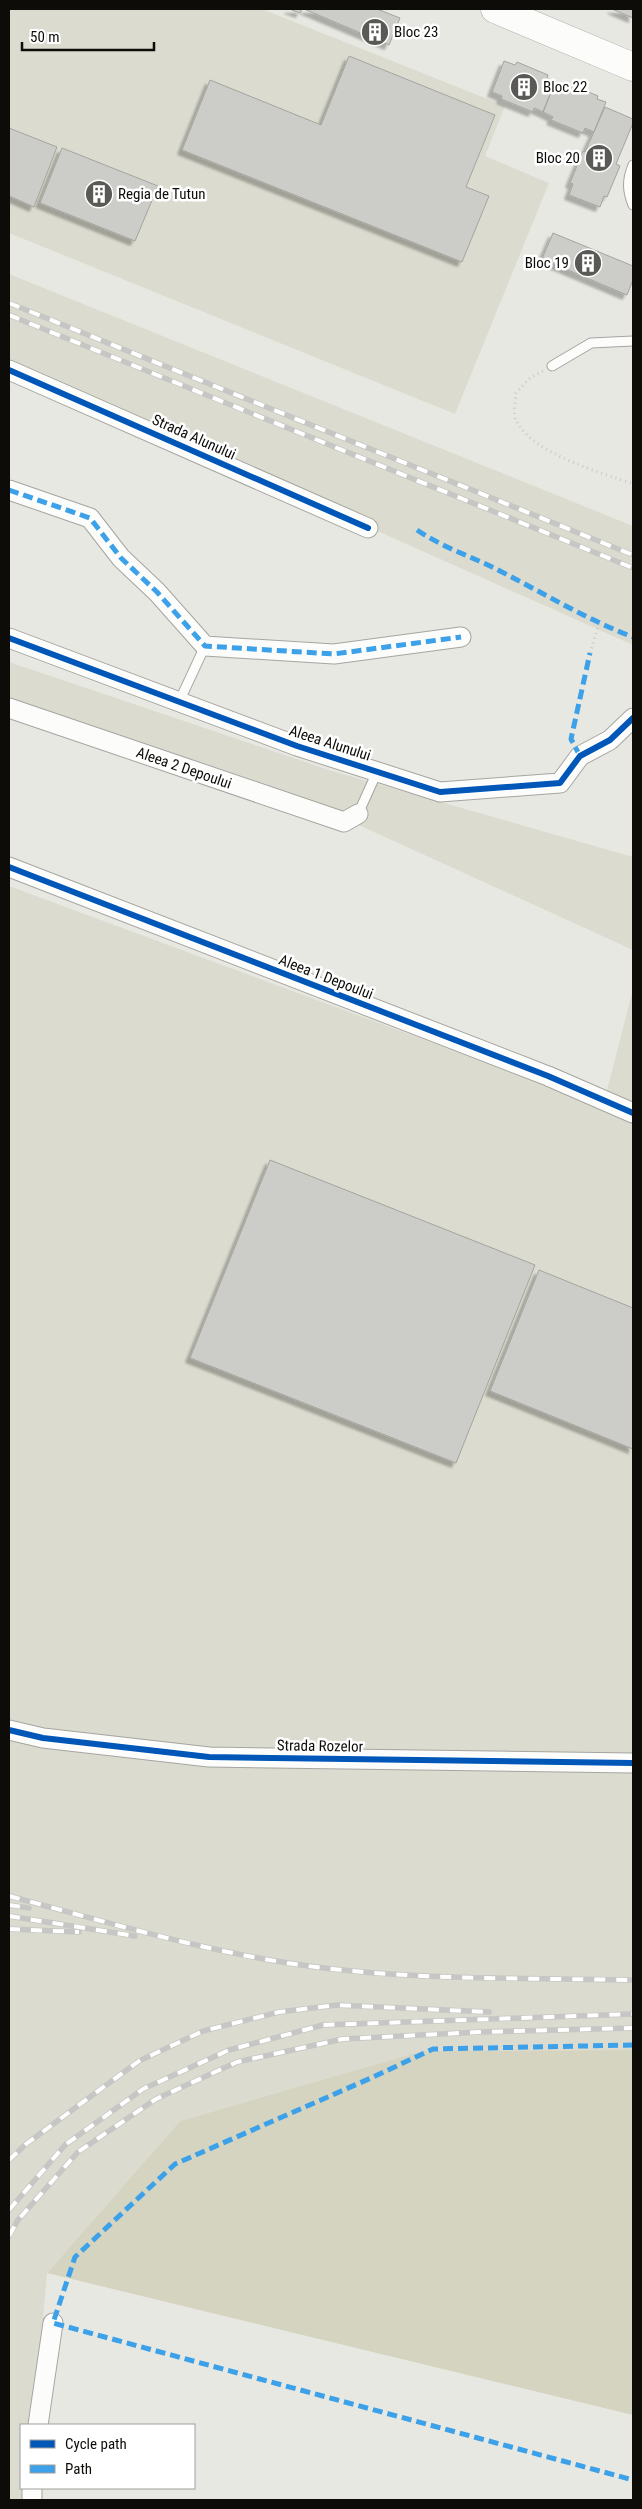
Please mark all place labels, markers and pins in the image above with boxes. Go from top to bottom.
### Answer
building icon: Bloc 23 [360,17,390,47]
place label: Bloc 23 [394,23,438,41]
building icon: Bloc 22 [509,72,539,102]
place label: Bloc 22 [543,78,587,96]
building icon: Bloc 20 [584,143,614,173]
place label: Bloc 20 [536,149,580,167]
building icon: Regia de Tutun [84,179,114,209]
place label: Regia de Tutun [118,185,205,203]
building icon: Bloc 19 [573,248,603,278]
place label: Bloc 19 [525,254,569,272]

